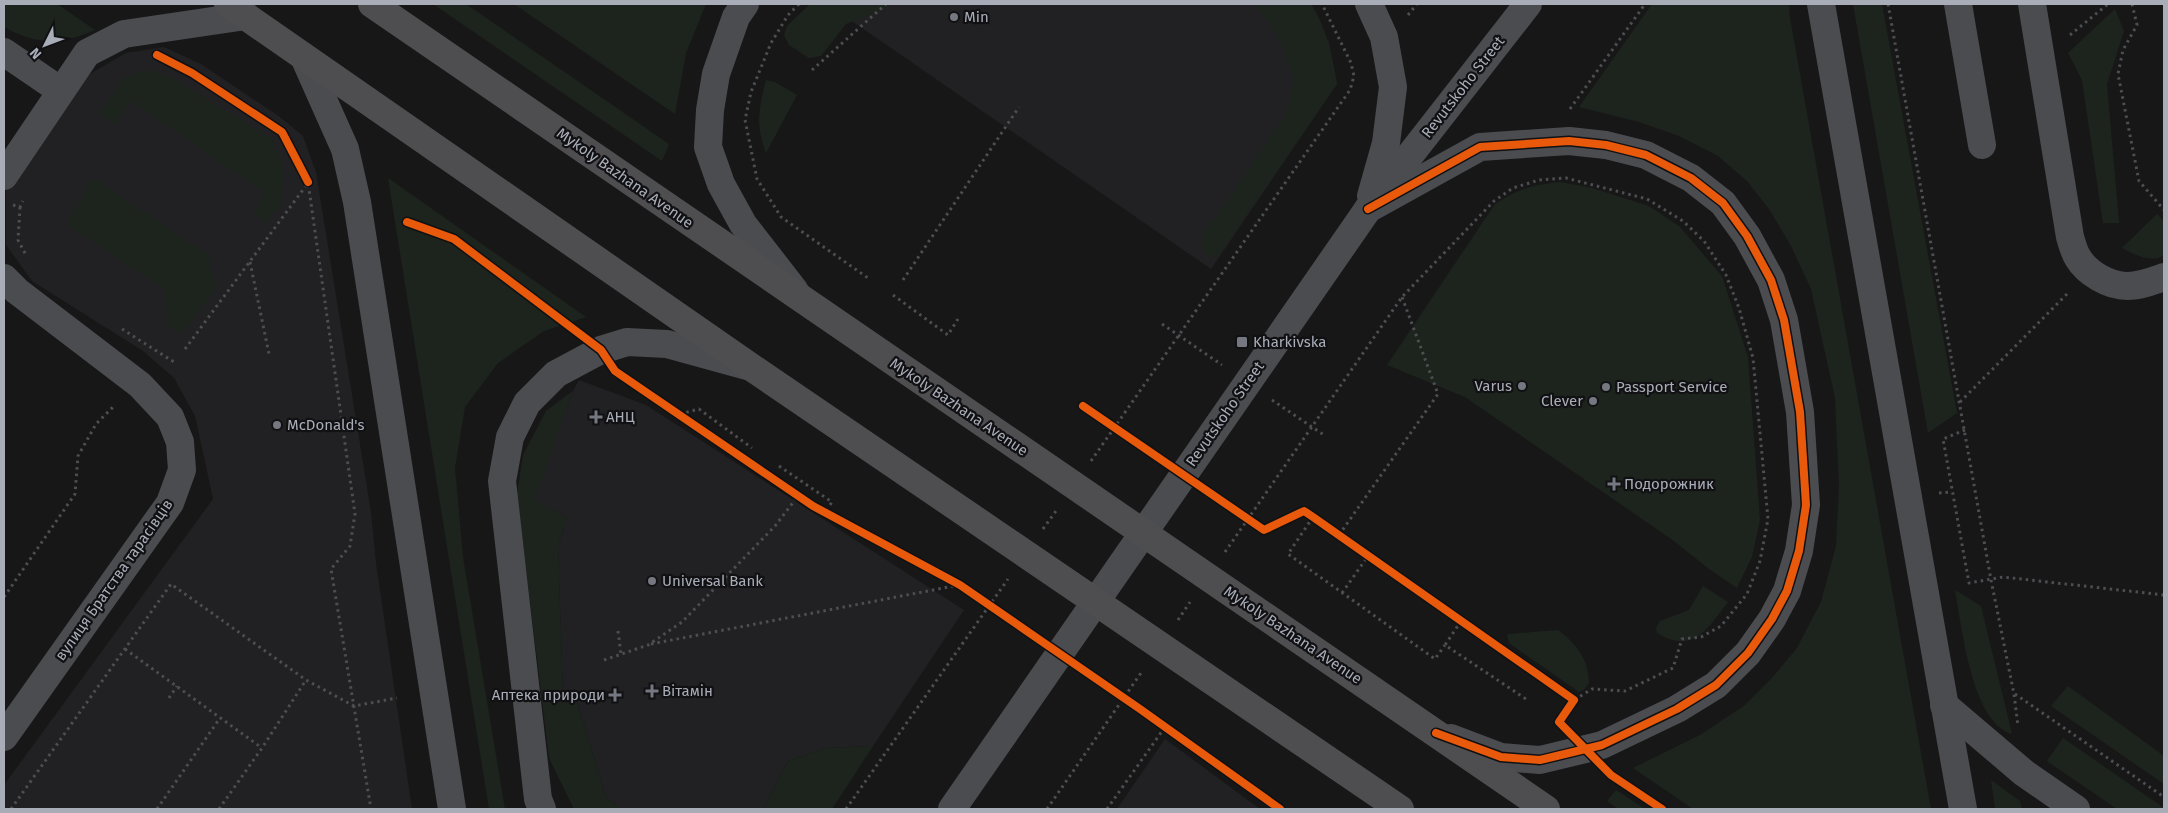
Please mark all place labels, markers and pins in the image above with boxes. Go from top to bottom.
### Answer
place label: Min [964,8,989,26]
marker: Min [948,11,960,23]
place label: Kharkivska [1253,333,1326,351]
marker: Kharkivska [1235,335,1249,349]
place label: Varus [1475,377,1512,395]
place label: Passport Service [1616,378,1727,396]
marker: Varus [1516,380,1528,392]
marker: Passport Service [1600,381,1612,393]
place label: Clever [1541,392,1583,410]
marker: Clever [1587,395,1599,407]
place label: АНЦ [606,408,635,426]
marker: АНЦ [590,411,602,423]
place label: McDonald's [287,416,365,434]
marker: McDonald's [271,419,283,431]
place label: Подорожник [1624,475,1714,493]
marker: Подорожник [1608,478,1620,490]
place label: Universal Bank [662,572,763,590]
marker: Universal Bank [646,575,658,587]
place label: Вітамін [662,682,713,700]
marker: Вітамін [646,685,658,697]
place label: Аптека природи [492,686,605,704]
marker: Аптека природи [609,689,621,701]

